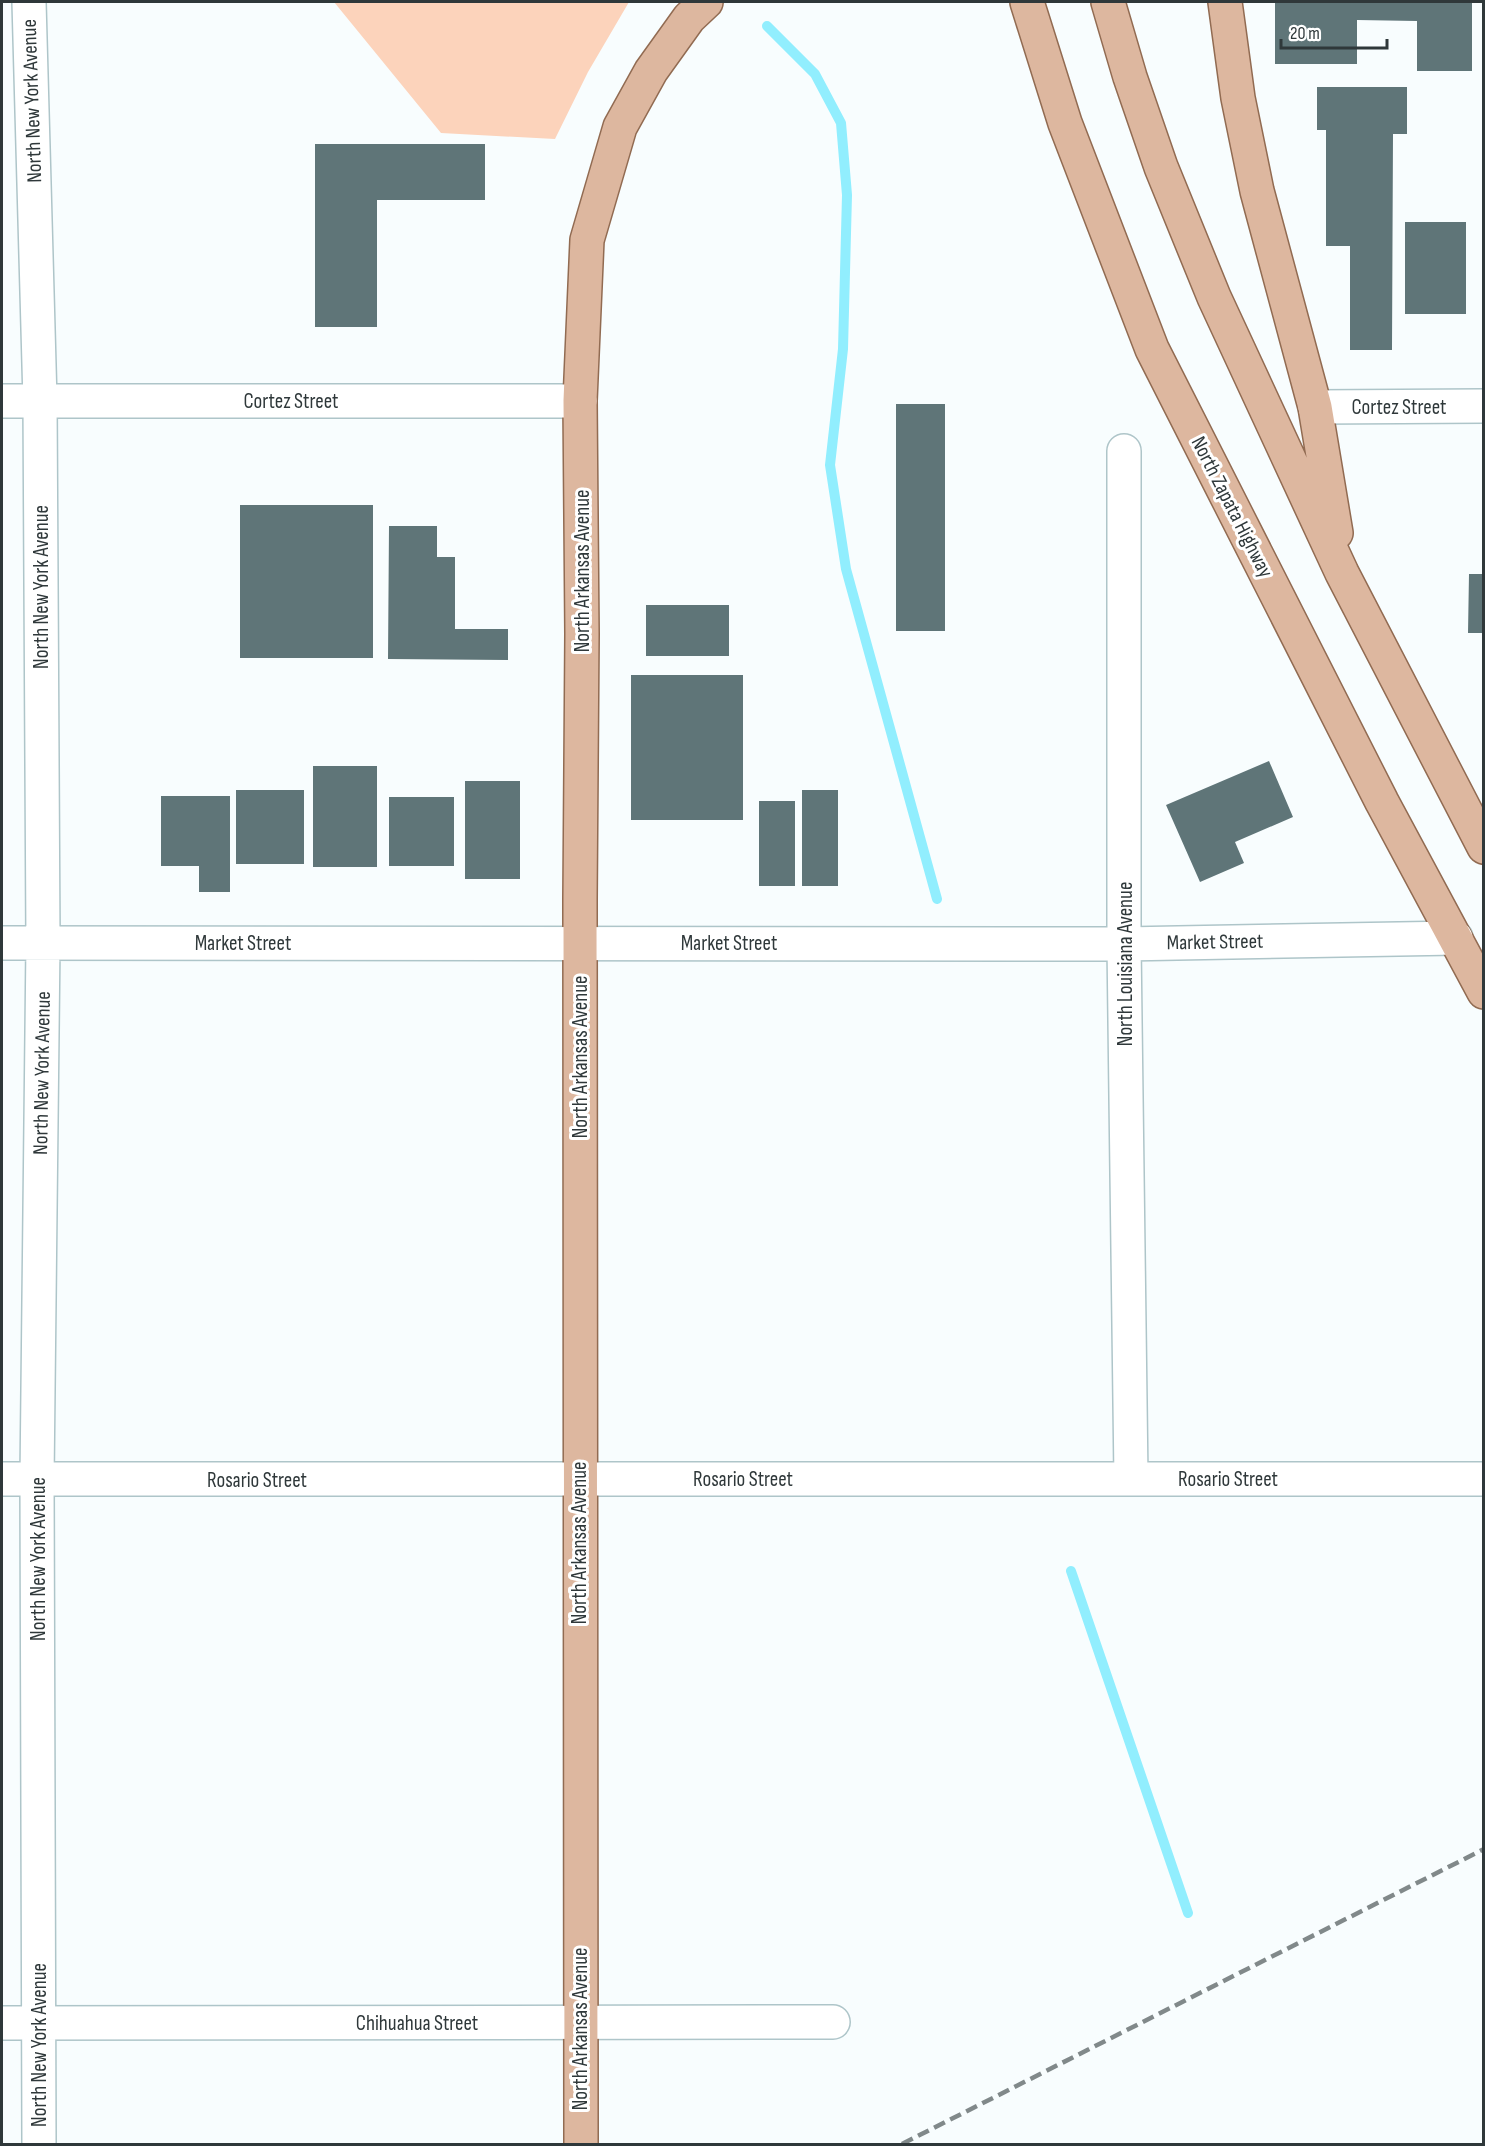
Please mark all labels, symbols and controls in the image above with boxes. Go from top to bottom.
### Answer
scale bar [1281,12,1388,50]
street label: North New York Avenue [17,19,47,183]
text: 20 m [1290,23,1320,44]
street label: Cortez Street [244,389,338,414]
street label: Cortez Street [1352,395,1446,420]
street label: North Zapata Highway [1186,432,1278,582]
street label: North Arkansas Avenue [570,490,595,652]
street label: North New York Avenue [29,505,54,669]
street label: North Louisiana Avenue [1113,882,1138,1046]
street label: Market Street [1166,929,1264,955]
street label: Market Street [195,931,291,956]
street label: Market Street [681,931,777,956]
street label: North Arkansas Avenue [568,976,593,1138]
street label: North New York Avenue [28,991,56,1155]
street label: North Arkansas Avenue [567,1462,592,1624]
street label: Rosario Street [693,1467,793,1492]
street label: Rosario Street [1178,1467,1278,1492]
street label: Rosario Street [207,1468,307,1493]
street label: North New York Avenue [26,1477,51,1641]
street label: North Arkansas Avenue [568,1948,593,2110]
street label: North New York Avenue [27,1963,52,2127]
street label: Chihuahua Street [356,2011,478,2036]

